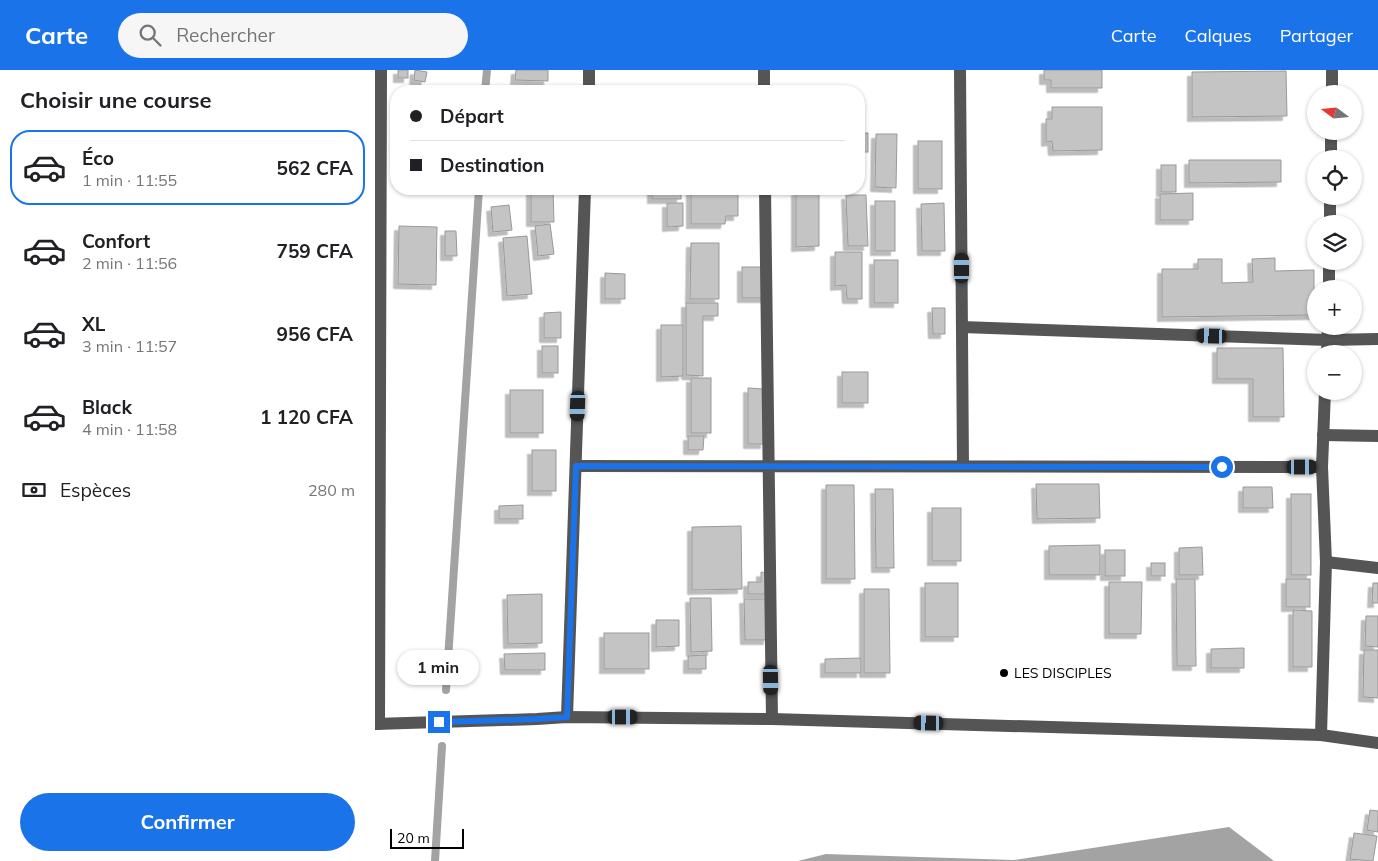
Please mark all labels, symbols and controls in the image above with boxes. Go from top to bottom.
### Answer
search box [118,13,468,58]
text: Carte [25,20,88,50]
icon: search [136,21,164,49]
text: Rechercher [176,23,275,47]
text: Carte [1111,24,1157,47]
text: Calques [1185,24,1252,47]
text: Partager [1280,24,1353,47]
north arrow [1307,85,1363,140]
map controls [1307,85,1362,400]
text: Choisir une course [20,86,212,114]
text: Départ [440,104,504,128]
icon: car [22,145,67,190]
text: Éco [82,146,114,170]
button: locate [1307,150,1362,205]
text: Destination [440,153,545,177]
text: 562 CFA [277,156,353,180]
text: 1 min · 11:55 [82,170,177,190]
button: layers [1307,215,1362,270]
icon: car [22,228,67,273]
text: Confort [82,229,150,253]
text: 759 CFA [277,239,353,263]
text: 2 min · 11:56 [82,253,177,273]
car [954,253,969,283]
button: + [1307,280,1362,335]
icon: car [22,311,67,356]
text: XL [82,312,105,336]
text: 956 CFA [277,322,353,346]
car [1196,328,1227,344]
text: 3 min · 11:57 [82,336,177,356]
button: − [1307,345,1362,400]
car [569,391,586,421]
icon: car [22,394,67,439]
text: Black [82,395,132,419]
text: 1 120 CFA [260,405,353,429]
text: 4 min · 11:58 [82,419,177,439]
route start [1211,456,1233,478]
car [1287,460,1317,475]
icon: cash [20,476,48,504]
text: Espèces [60,478,131,502]
text: 280 m [308,480,355,500]
callout: 1 min [398,650,480,684]
text: 1 min [417,657,459,677]
place label: LES DISCIPLES [1014,664,1112,682]
car [763,665,778,695]
marker: LES DISCIPLES [998,667,1010,679]
car [608,710,638,725]
route end [428,711,450,733]
car [913,715,944,731]
button: Confirmer [20,793,355,851]
scale bar [390,826,464,849]
text: 20 m [397,829,430,847]

